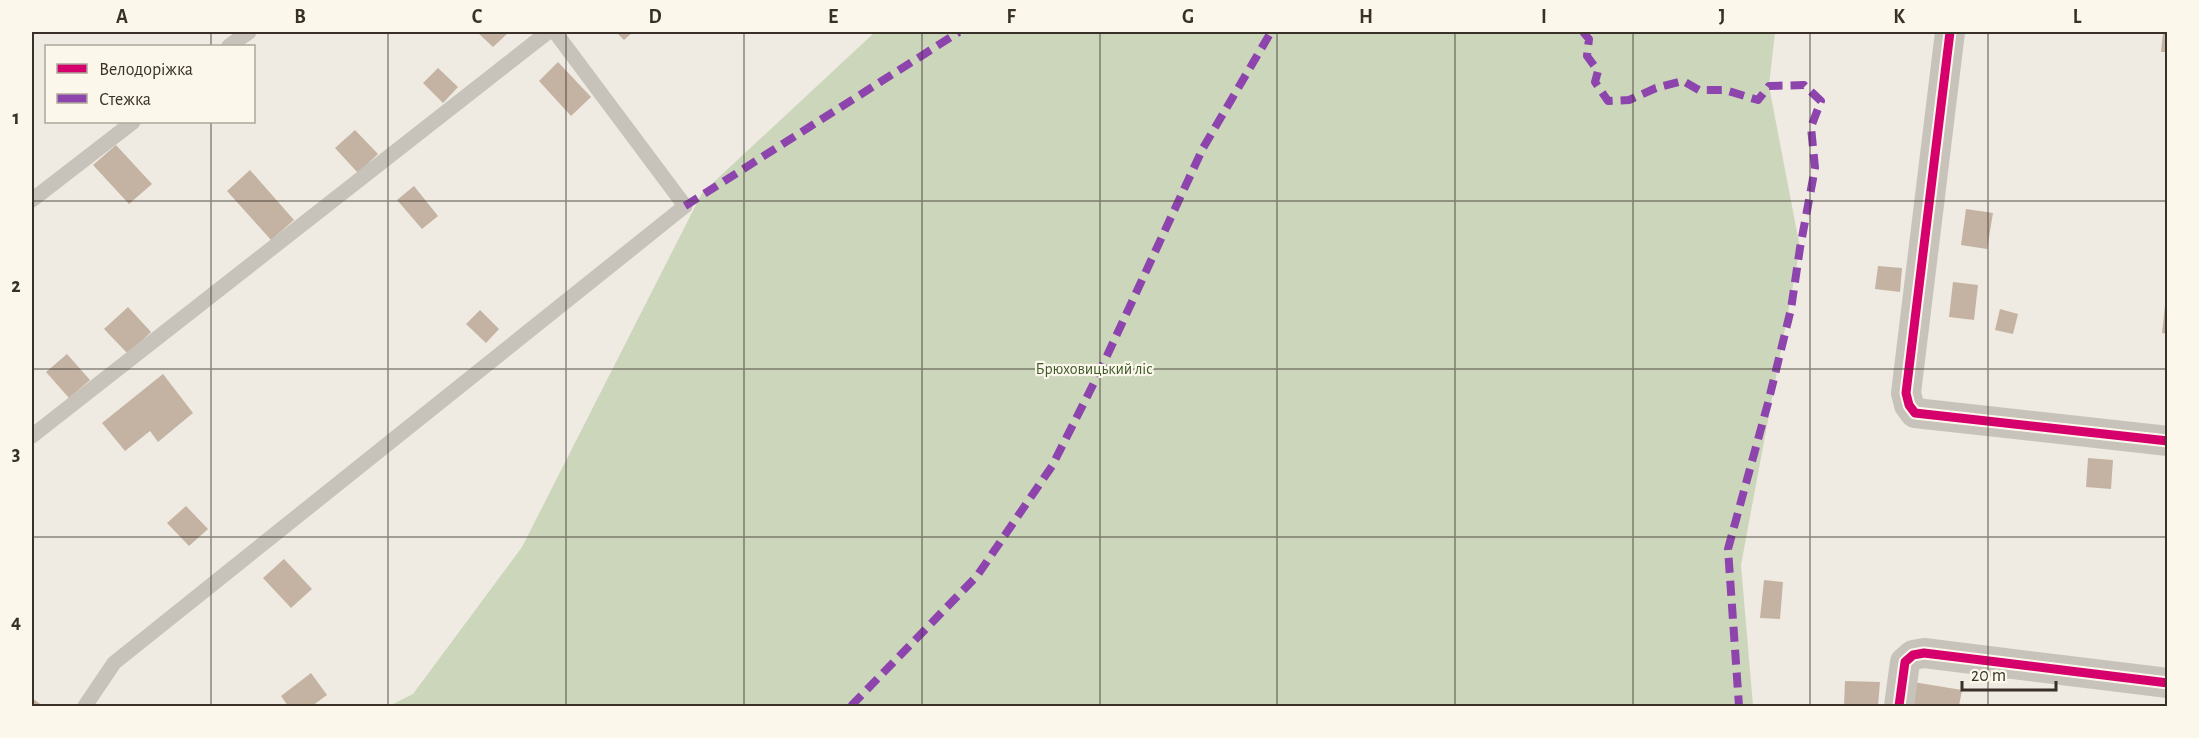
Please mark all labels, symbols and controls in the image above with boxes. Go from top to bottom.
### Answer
text: A [116,7,128,27]
text: B [294,7,306,27]
text: C [472,7,483,27]
text: D [648,7,662,27]
text: E [828,7,838,27]
text: F [1006,7,1016,27]
text: G [1182,7,1194,27]
text: H [1359,7,1373,27]
text: I [1541,7,1547,27]
text: J [1719,7,1725,27]
text: K [1893,7,1905,27]
text: L [2073,7,2082,27]
legend [45,45,255,123]
text: Велодоріжка [99,61,193,79]
text: Стежка [99,91,151,109]
text: 1 [12,108,20,128]
text: 2 [11,276,21,296]
park label: Брюховицький ліс [1035,361,1153,377]
text: 3 [12,444,20,464]
text: 4 [11,612,21,632]
scale bar [1962,654,2056,692]
text: 20 m [1971,667,2006,685]

